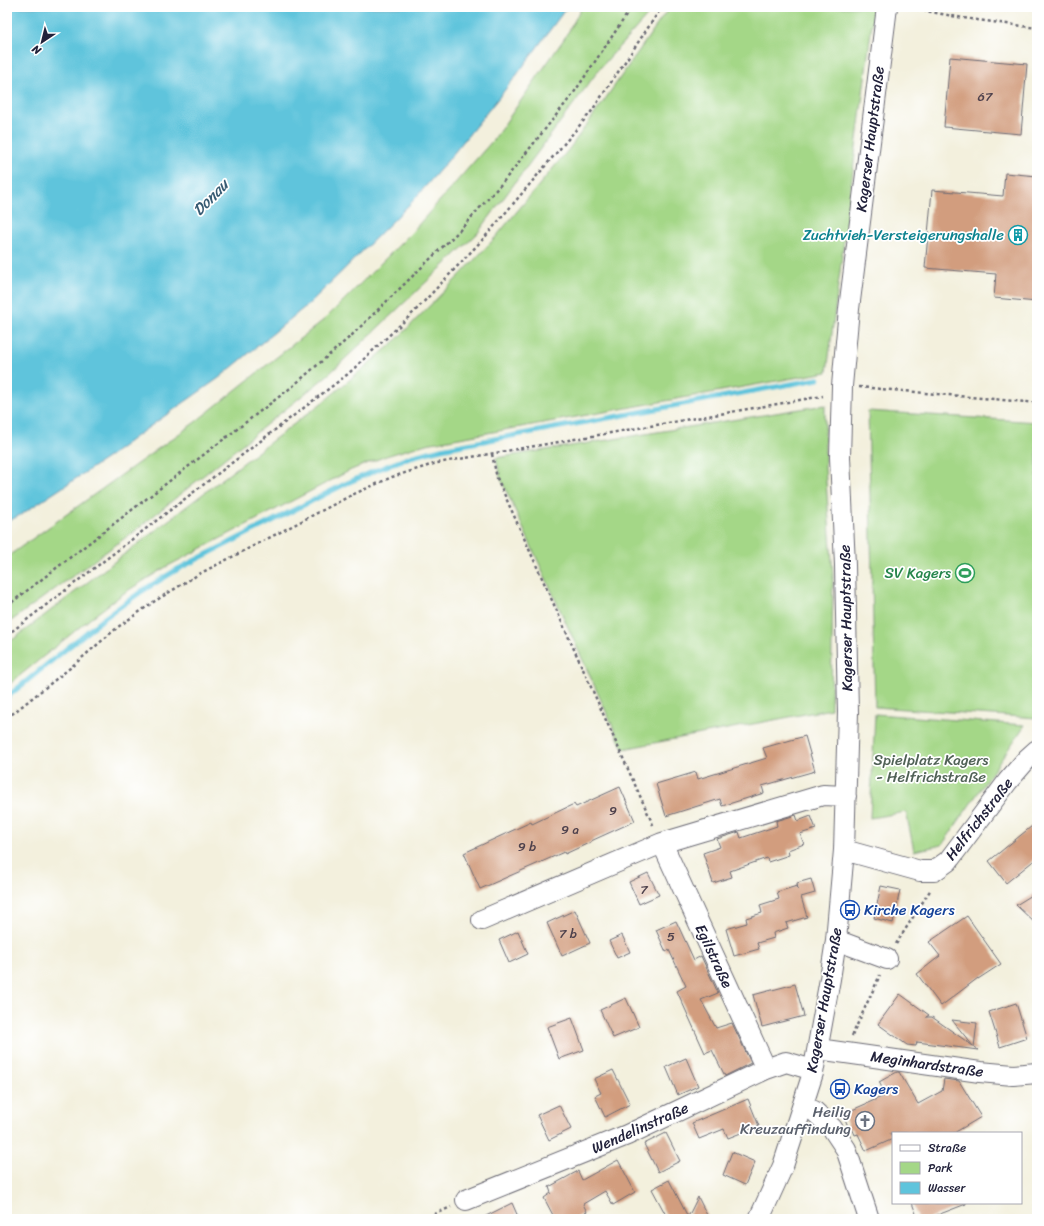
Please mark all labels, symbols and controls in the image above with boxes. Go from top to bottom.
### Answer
north arrow [22,22,62,62]
text: N [28,40,46,60]
street label: Kagerser Hauptstraße [848,64,892,213]
house number: 67 [978,85,994,108]
water label: Donau [185,170,237,223]
place label: Zuchtvieh-Versteigerungshalle [803,222,1004,248]
building icon: Zuchtvieh-Versteigerungshalle [1007,224,1029,246]
street label: Kagerser Hauptstraße [832,544,860,692]
place label: SV Kagers [885,560,952,586]
sports icon: SV Kagers [954,562,976,584]
park label: Spielplatz Kagers - Helfrichstraße [873,747,989,790]
street label: Helfrichstraße [938,772,1020,866]
house number: 9 [609,799,617,822]
house number: 9 a [561,818,579,841]
house number: 9 b [518,835,536,858]
house number: 7 [640,878,649,901]
place label: Kirche Kagers [864,897,955,923]
bus stop icon: Kirche Kagers [839,899,861,921]
street label: Egilstraße [688,920,740,992]
house number: 7 b [559,922,577,945]
house number: 5 [667,925,675,948]
street label: Kagerser Hauptstraße [798,925,850,1075]
street label: Meginhardstraße [869,1043,985,1085]
place label: Kagers [854,1076,899,1102]
bus stop icon: Kagers [829,1078,851,1100]
street label: Wendelinstraße [587,1095,693,1161]
place label: Heilig Kreuzauffindung [740,1099,851,1142]
church icon: Heilig Kreuzauffindung [854,1110,876,1132]
legend [892,1132,1022,1204]
text: Straße [928,1137,966,1159]
text: Park [928,1157,953,1179]
text: Wasser [928,1177,966,1199]

